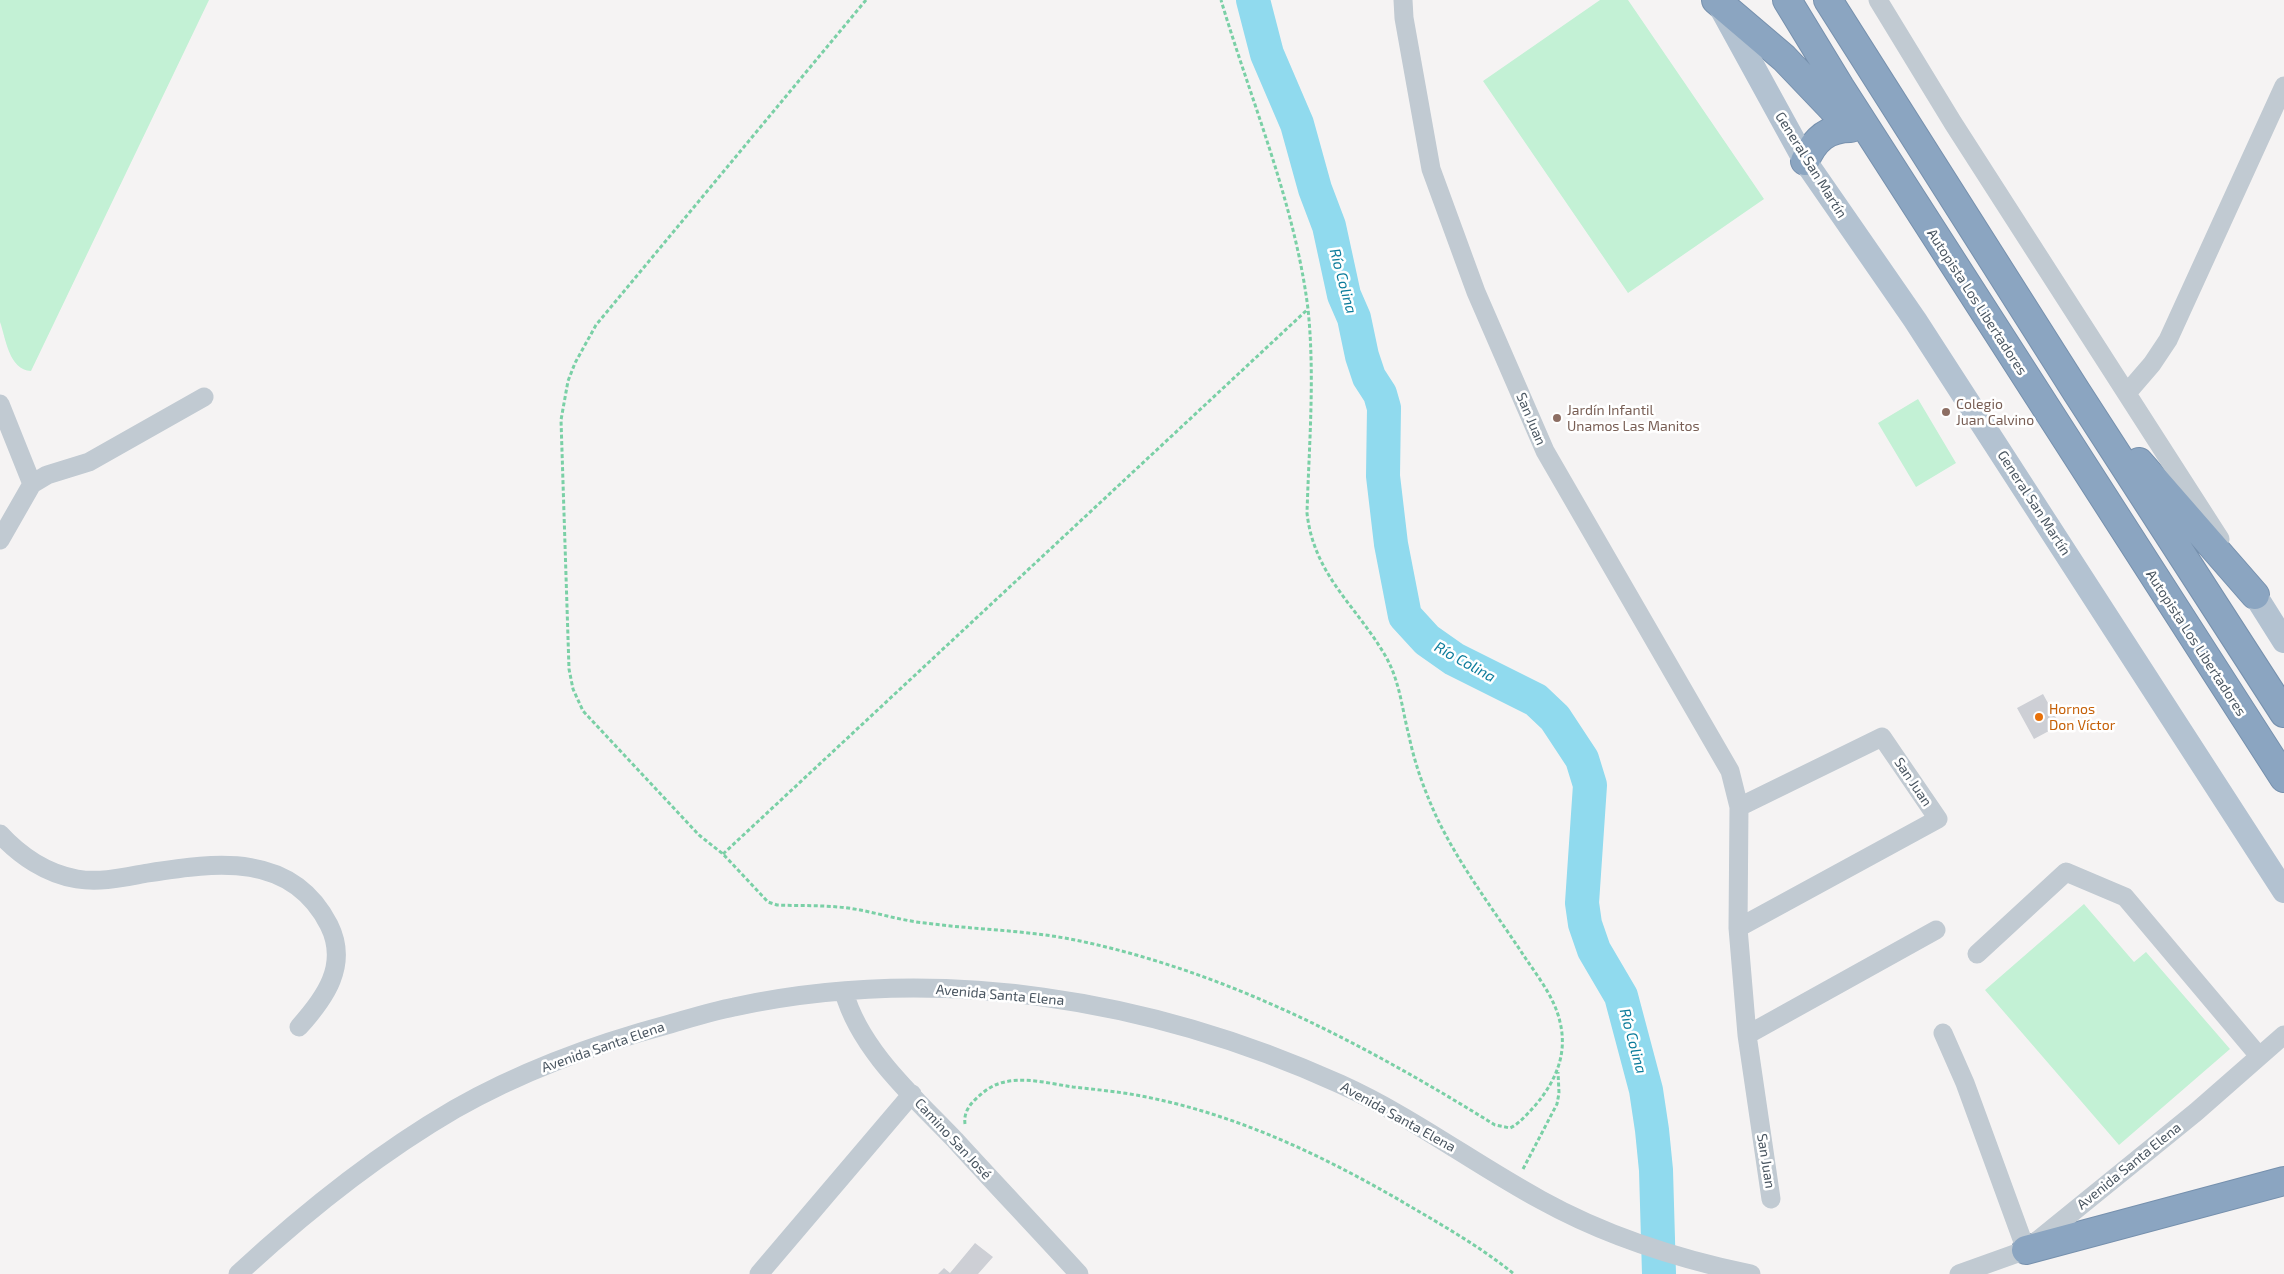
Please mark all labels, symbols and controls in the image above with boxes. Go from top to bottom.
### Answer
street label: General San Martín [1772,109,1850,221]
street label: Autopista Los Libertadores [1923,226,2031,378]
water label: Río Colina [1326,246,1360,316]
street label: San Juan [1512,390,1550,448]
place label: Colegio Juan Calvino [1956,396,2034,428]
place label: Jardín Infantil Unamos Las Manitos [1567,402,1700,434]
marker: Colegio Juan Calvino [1940,406,1952,418]
marker: Jardín Infantil Unamos Las Manitos [1551,412,1563,424]
street label: General San Martín [1994,447,2074,559]
street label: Autopista Los Libertadores [2142,567,2250,719]
water label: Río Colina [1431,638,1499,686]
place label: Hornos Don Víctor [2049,701,2115,734]
marker: Hornos Don Víctor [2033,711,2045,723]
street label: San Juan [1891,754,1935,810]
street label: Avenida Santa Elena [935,981,1065,1009]
water label: Río Colina [1616,1006,1650,1076]
street label: Avenida Santa Elena [539,1018,667,1076]
street label: Avenida Santa Elena [1338,1078,1458,1156]
street label: Camino San José [911,1095,995,1183]
street label: Avenida Santa Elena [2074,1119,2184,1213]
street label: San Juan [1753,1132,1779,1190]

